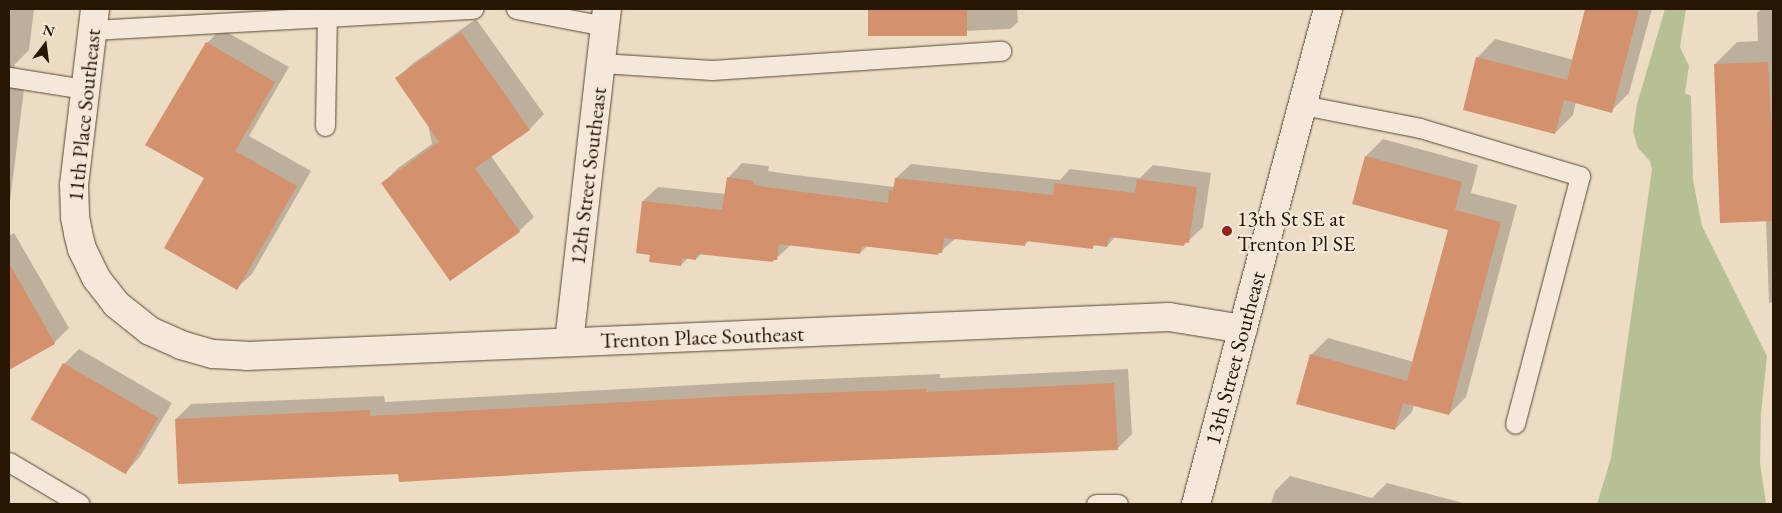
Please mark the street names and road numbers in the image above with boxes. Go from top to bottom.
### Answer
street label: 11th Place Southeast [62,27,106,203]
street label: 12th Street Southeast [564,86,612,266]
street label: 13th Street Southeast [1199,268,1271,448]
street label: Trenton Place Southeast [600,320,804,354]

